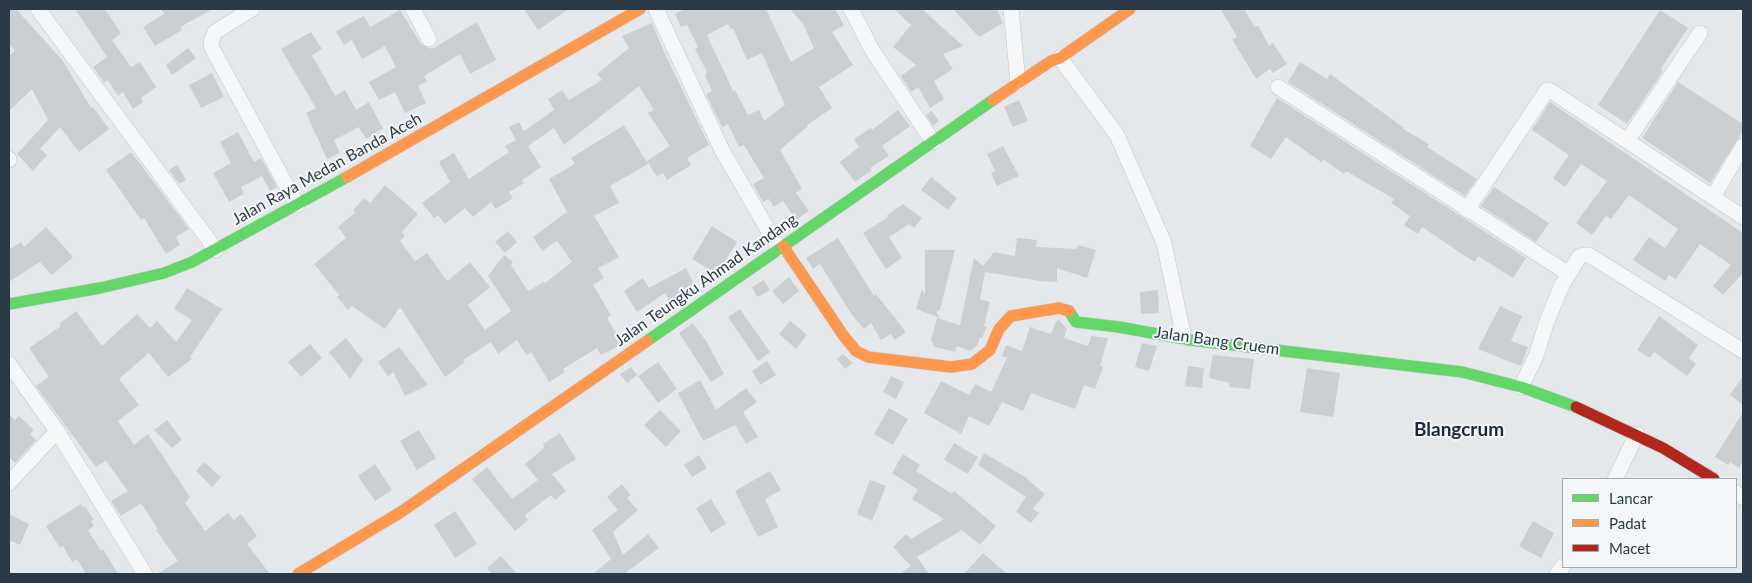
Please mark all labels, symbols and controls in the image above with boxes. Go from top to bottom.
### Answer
street label: Jalan Raya Medan Banda Aceh [229,109,425,229]
street label: Jalan Teungku Ahmad Kandang [611,210,801,350]
street label: Jalan Bang Cruem [1153,323,1281,359]
district label: Blangcrum [1414,419,1504,441]
legend [1562,478,1737,568]
text: Lancar [1609,489,1653,507]
text: Padat [1609,514,1646,532]
text: Macet [1609,539,1650,557]

